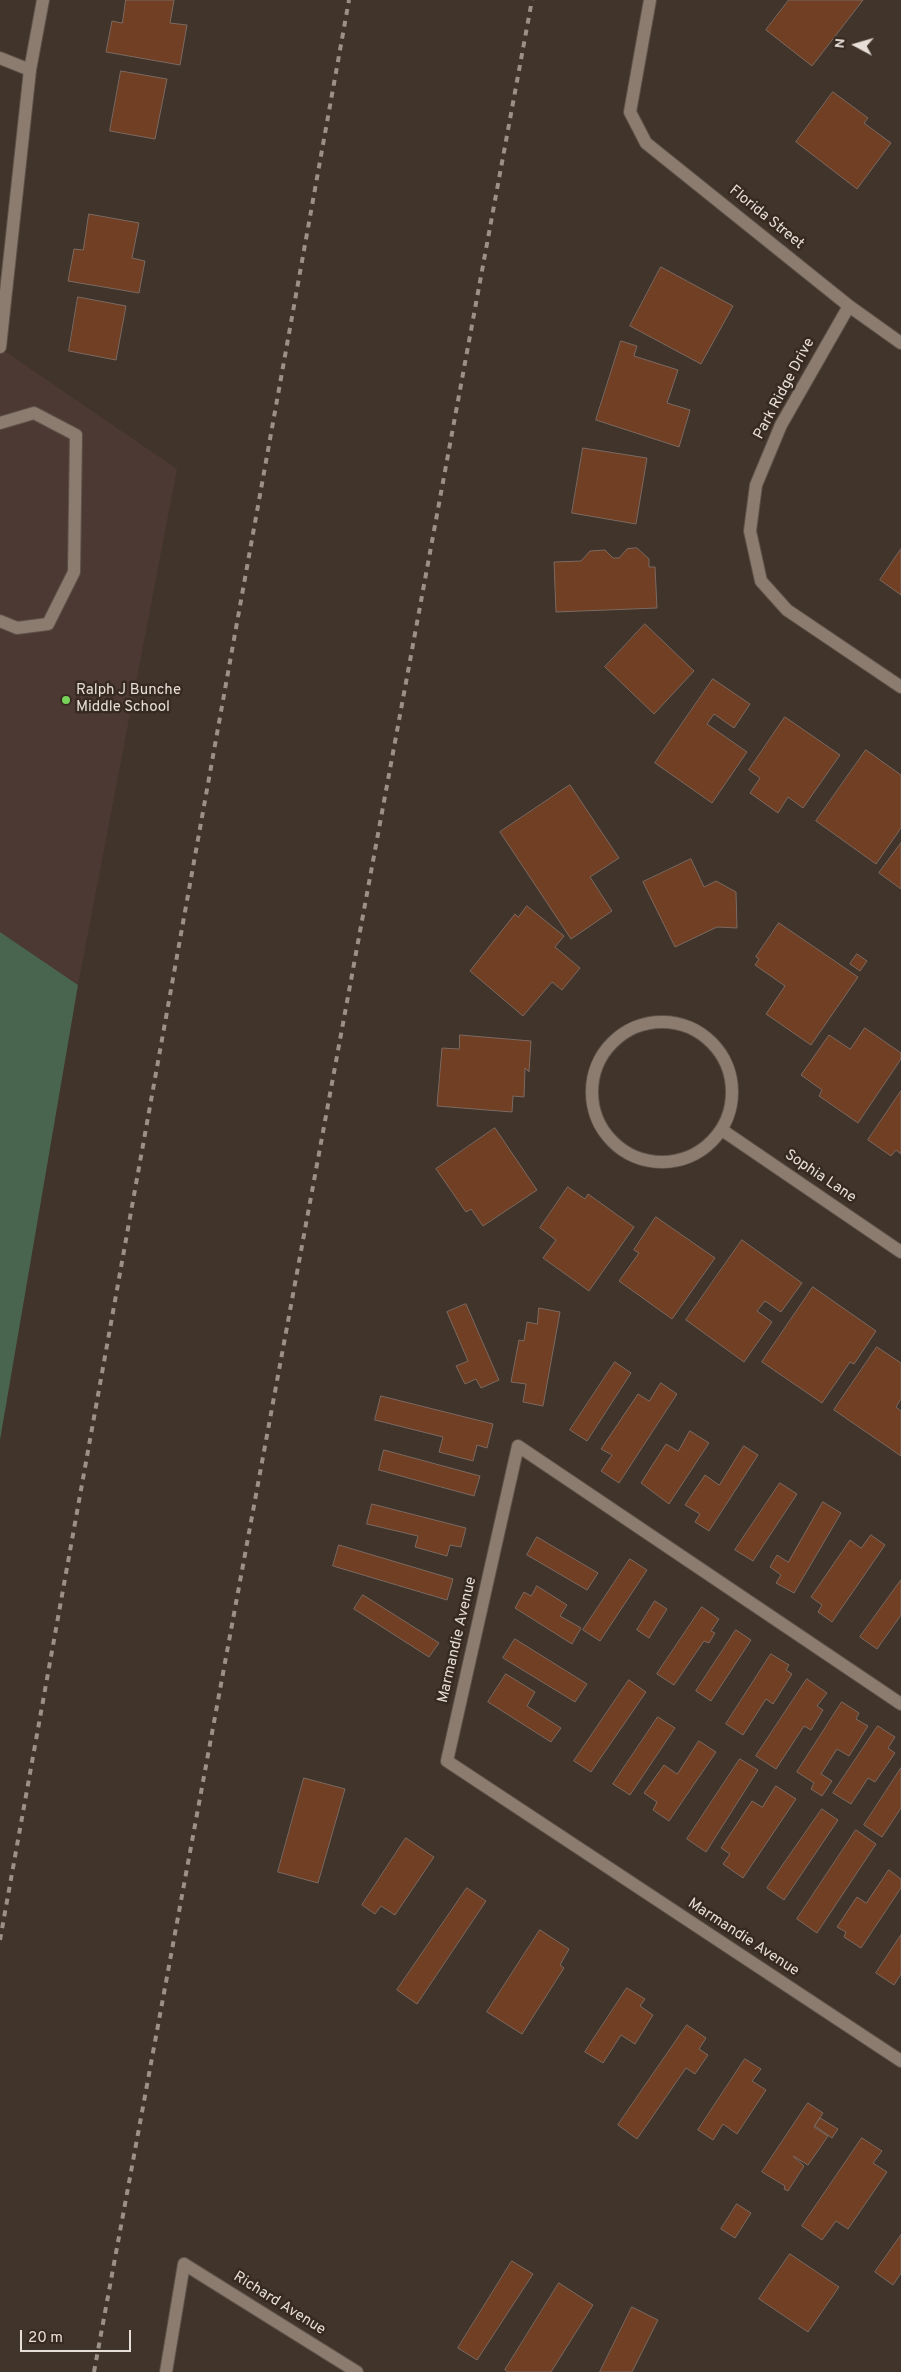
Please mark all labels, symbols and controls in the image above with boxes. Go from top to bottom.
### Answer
north arrow [831,20,881,70]
text: N [832,37,850,49]
street label: Florida Street [725,182,807,254]
street label: Park Ridge Drive [751,335,819,443]
place label: Ralph J Bunche Middle School [76,682,181,717]
marker: Ralph J Bunche Middle School [60,694,72,706]
street label: Sophia Lane [781,1147,859,1207]
street label: Marmandie Avenue [435,1575,481,1705]
street label: Marmandie Avenue [684,1895,802,1981]
street label: Richard Avenue [230,2268,328,2340]
scale bar [22,2320,134,2352]
text: 20 m [28,2329,63,2348]

